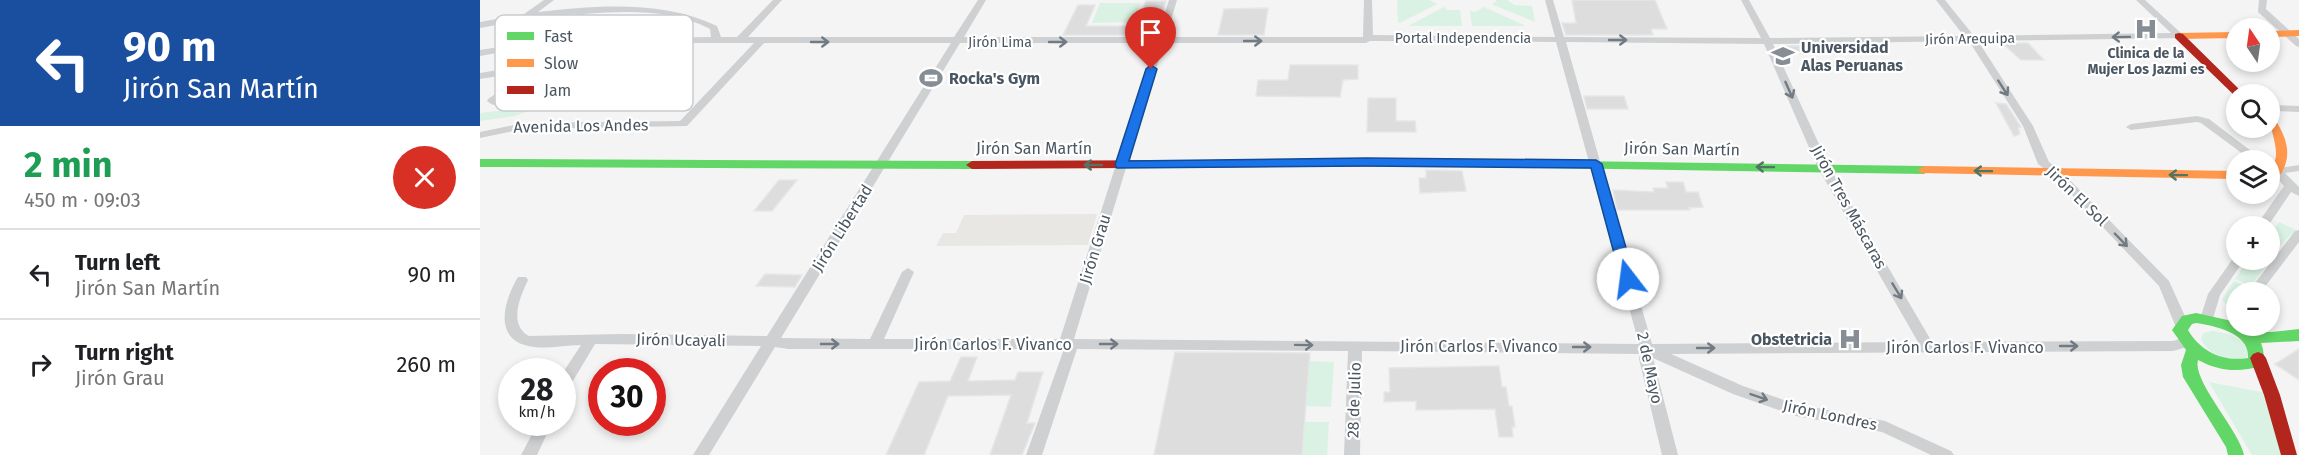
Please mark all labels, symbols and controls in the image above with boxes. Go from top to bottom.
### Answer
pin [1125,7,1176,69]
legend [495,15,693,111]
icon: arrive [1134,16,1167,49]
hospital icon: Clinica de la Mujer Los Jazmi es [2133,16,2159,42]
north arrow [2226,18,2280,72]
map controls [2226,18,2280,336]
text: 90 m [123,22,217,72]
icon: left [24,24,102,102]
text: Fast [544,27,573,46]
street label: Portal Independencia [1395,30,1531,47]
street label: Jirón Arequipa [1925,30,2015,48]
one-way arrow [2111,31,2131,43]
street label: Jirón Lima [968,34,1032,51]
one-way arrow [1607,34,1627,46]
one-way arrow [1243,35,1263,47]
one-way arrow [809,36,829,47]
one-way arrow [1048,36,1068,48]
place label: Universidad Alas Peruanas [1800,38,1903,75]
school or university icon: Universidad Alas Peruanas [1770,43,1796,69]
place label: Clinica de la Mujer Los Jazmi es [2088,45,2205,78]
text: Slow [544,54,579,73]
sports icon: Rocka's Gym [918,65,944,91]
place label: Rocka's Gym [949,69,1040,88]
text: Jirón San Martín [123,73,319,105]
one-way arrow [1997,79,2009,96]
text: Jam [544,81,571,100]
one-way arrow [1784,81,1795,99]
button: search [2226,84,2280,138]
street label: Avenida Los Andes [513,115,649,137]
street label: Jirón San Martín [1624,138,1740,160]
street label: Jirón San Martín [976,139,1092,158]
street label: Jirón Tres Máscaras [1807,142,1891,272]
text: 2 min [24,143,113,187]
button: close [393,146,456,209]
button: layers [2226,150,2280,204]
one-way arrow [1083,159,1103,171]
one-way arrow [1756,161,1776,173]
street label: Jirón El Sol [2042,162,2112,230]
one-way arrow [1974,165,1994,177]
one-way arrow [2169,169,2189,181]
street label: Jirón Libertad [808,181,876,275]
text: 450 m · 09:03 [24,188,141,212]
street label: Jirón Grau [1075,212,1115,286]
button: + [2226,216,2280,270]
one-way arrow [2114,232,2128,247]
position arrow [1596,247,1660,311]
text: Turn left [75,249,160,276]
icon: left [24,258,57,291]
text: 90 m [407,261,456,288]
text: Jirón San Martín [75,276,220,300]
one-way arrow [1891,282,1903,299]
button: − [2226,282,2280,336]
hospital icon: Obstetricia [1837,326,1863,352]
street label: Jirón Ucayali [636,330,726,350]
street label: 2 de Mayo [1633,330,1667,406]
place label: Obstetricia [1751,330,1832,349]
street label: Jirón Carlos F. Vivanco [914,335,1072,354]
street label: Jirón Carlos F. Vivanco [1400,337,1558,356]
one-way arrow [819,338,839,350]
one-way arrow [1098,338,1118,350]
street label: Jirón Carlos F. Vivanco [1886,338,2044,357]
text: Turn right [75,339,174,366]
one-way arrow [1293,339,1313,351]
one-way arrow [2058,340,2078,352]
one-way arrow [1571,341,1591,353]
one-way arrow [1695,343,1715,354]
icon: right [24,348,57,381]
text: 260 m [396,351,456,378]
speed limit sign: 30 [588,358,666,436]
street label: 28 de Julio [1343,362,1365,438]
text: Jirón Grau [75,366,165,390]
text: 28 [521,372,553,408]
one-way arrow [1749,392,1768,403]
street label: Jirón Londres [1781,396,1879,434]
text: km/h [518,403,556,421]

